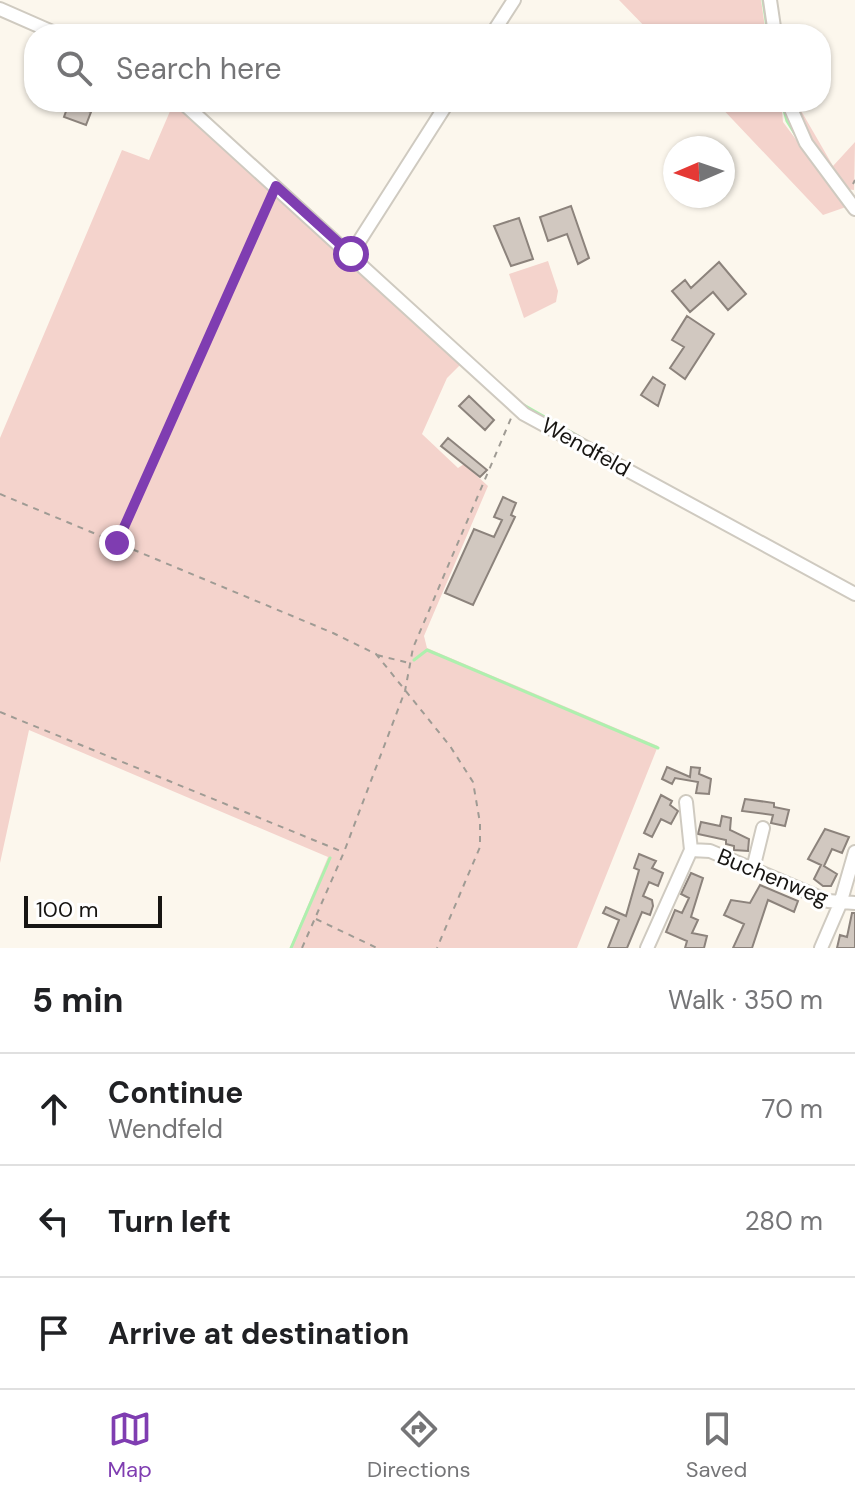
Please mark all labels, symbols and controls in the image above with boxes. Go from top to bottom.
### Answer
search box [24,24,831,112]
icon: search [52,46,96,90]
text: Search here [116,49,282,88]
north arrow [663,136,735,208]
route start [333,236,369,272]
street label: Wendfeld [536,411,636,483]
route end [99,525,135,561]
street label: Buchenweg [713,842,833,912]
scale bar [24,892,162,928]
text: 100 m [36,895,98,924]
text: 5 min [32,978,123,1023]
text: Walk · 350 m [668,983,823,1017]
text: Continue [108,1073,243,1112]
icon: ahead [32,1087,76,1131]
text: 70 m [762,1092,823,1126]
text: Wendfeld [108,1112,223,1146]
icon: left [32,1199,76,1243]
text: Turn left [108,1202,231,1241]
text: 280 m [745,1204,823,1238]
icon: arrive [32,1311,76,1355]
text: Arrive at destination [108,1314,409,1353]
tab: Map [108,1407,152,1484]
tab: Directions [367,1407,471,1484]
tab: Saved [686,1407,747,1484]

